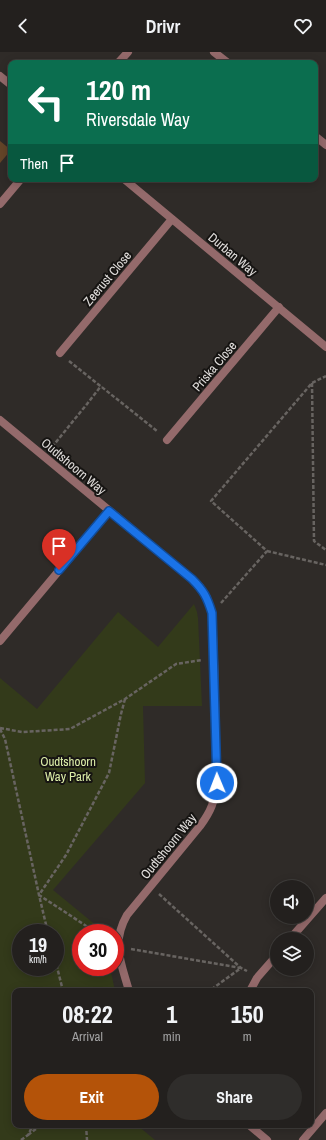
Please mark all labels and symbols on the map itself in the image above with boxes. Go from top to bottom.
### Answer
street label: Durban Way [205,229,261,280]
street label: Zeerust Close [80,247,135,309]
street label: Priska Close [188,338,240,395]
street label: Oudtshoorn Way [38,434,110,499]
pin [42,529,76,570]
park label: Oudtshoorn Way Park [40,753,96,785]
position arrow [196,762,238,804]
street label: Oudtshoorn Way [137,810,200,883]
speed limit sign: 30 [72,924,124,976]

